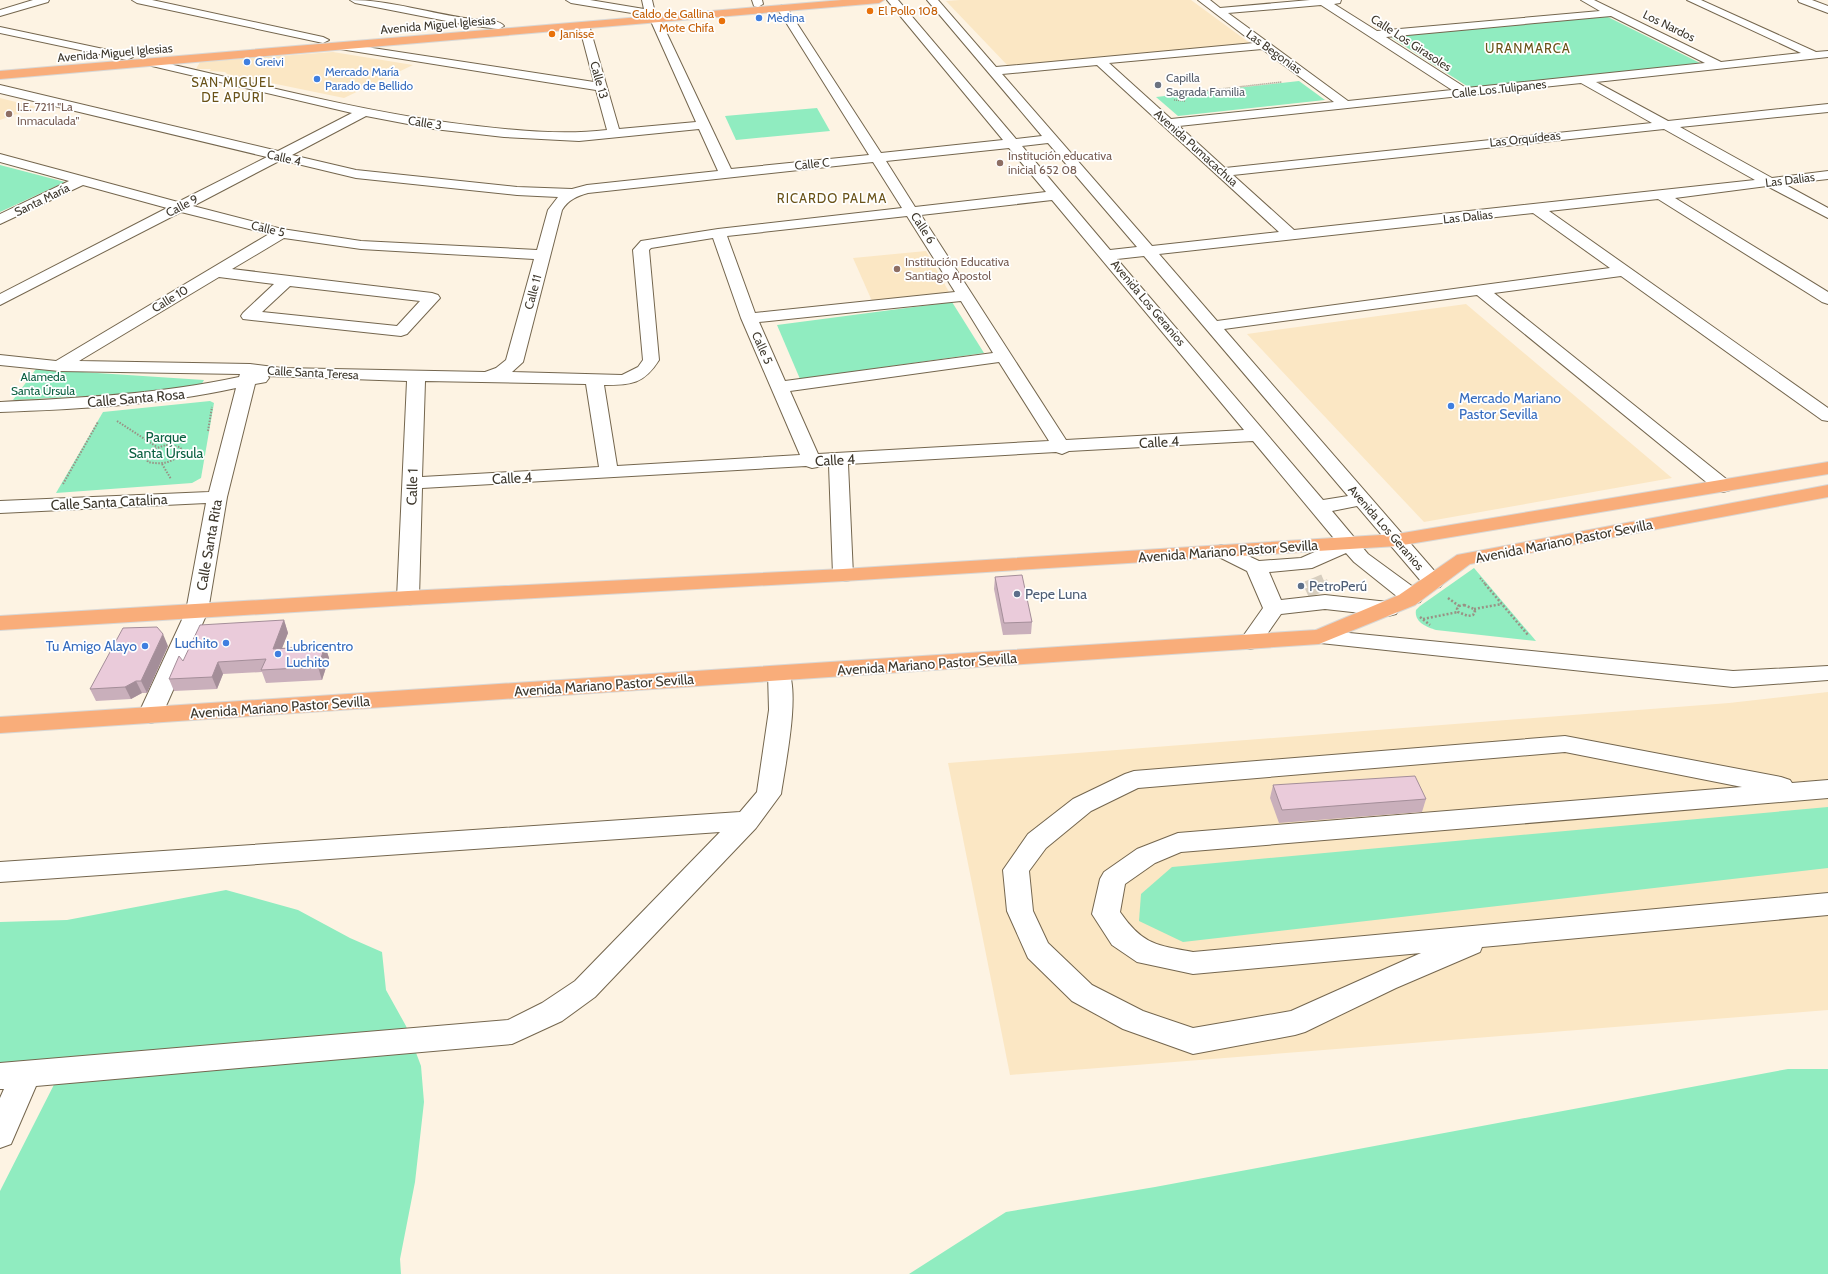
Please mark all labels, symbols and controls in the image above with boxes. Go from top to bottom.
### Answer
place label: El Pollo 108 [878,3,938,18]
place label: Caldo de Gallina Mote Chifa [632,6,714,35]
marker: El Pollo 108 [865,6,875,16]
street label: Los Nardos [1641,7,1698,45]
place label: Medina [767,10,805,25]
street label: Calle Los Girasoles [1368,11,1454,74]
street label: Avenida Miguel Iglesias [380,12,496,37]
marker: Medina [754,13,764,23]
marker: Caldo de Gallina Mote Chifa [717,16,727,26]
place label: Janisse [559,26,594,41]
street label: Las Begonias [1243,26,1305,77]
marker: Janisse [547,29,557,39]
street label: Avenida Miguel Iglesias [57,40,173,65]
district label: URANMARCA [1485,40,1571,56]
place label: Greivi [255,54,284,69]
marker: Greivi [242,57,252,67]
street label: Calle 13 [587,60,612,100]
place label: Mercado María Parado de Bellido [325,64,414,93]
place label: Capilla Sagrada Familia [1166,70,1245,99]
district label: SAN MIGUEL DE APURI [191,74,275,105]
marker: Mercado María Parado de Bellido [312,74,322,84]
street label: Calle Los Tulipanes [1451,76,1547,101]
marker: Capilla Sagrada Familia [1153,80,1163,90]
place label: I.E. 7211 "La Inmaculada" [17,99,79,128]
street label: Avenida Pumacachua [1151,106,1242,189]
marker: I.E. 7211 "La Inmaculada" [4,109,14,119]
street label: Calle 3 [407,112,443,133]
street label: Las Orquídeas [1489,127,1561,150]
street label: Calle 4 [266,146,303,169]
place label: Institución educativa inicial 652 08 [1008,148,1112,177]
street label: Calle C [794,154,830,173]
marker: Institución educativa inicial 652 08 [995,158,1005,168]
street label: Las Dalias [1764,169,1816,190]
street label: Santa María [12,180,72,219]
district label: RICARDO PALMA [777,190,887,206]
street label: Calle 9 [163,191,201,220]
street label: Las Dalias [1442,206,1494,227]
street label: Calle 6 [908,209,939,246]
street label: Calle 5 [250,217,286,240]
place label: Institución Educativa Santiago Apostol [905,254,1009,283]
street label: Avenida Los Geranios [1108,257,1189,349]
marker: Institución Educativa Santiago Apostol [892,264,902,274]
street label: Calle 11 [521,273,544,311]
street label: Calle 10 [149,282,191,315]
street label: Calle 5 [749,329,776,366]
street label: Calle Santa Teresa [267,363,359,382]
park label: Alameda Santa Úrsula [11,369,75,398]
street label: Calle Santa Rosa [87,385,186,411]
place label: Mercado Mariano Pastor Sevilla [1459,389,1561,423]
marker: Mercado Mariano Pastor Sevilla [1446,401,1456,411]
park label: Parque Santa Úrsula [129,428,204,462]
street label: Calle 4 [1138,432,1180,452]
street label: Calle 4 [814,450,856,470]
street label: Calle 1 [402,468,422,506]
street label: Calle 4 [491,468,533,488]
street label: Avenida Los Geranios [1345,482,1427,573]
street label: Calle Santa Catalina [50,490,168,514]
street label: Calle Santa Rita [192,498,226,592]
street label: Avenida Mariano Pastor Sevilla [1474,515,1654,567]
street label: Avenida Mariano Pastor Sevilla [1138,536,1319,566]
place label: PetroPerú [1309,577,1367,595]
marker: PetroPerú [1296,581,1306,591]
place label: Pepe Luna [1025,585,1087,603]
marker: Pepe Luna [1012,589,1022,599]
place label: Luchito [174,634,218,652]
place label: Tu Amigo Alayo [46,637,137,655]
place label: Lubricentro Luchito [286,637,354,671]
marker: Luchito [221,638,231,648]
marker: Tu Amigo Alayo [140,641,150,651]
marker: Lubricentro Luchito [273,649,283,659]
street label: Avenida Mariano Pastor Sevilla [837,649,1018,679]
street label: Avenida Mariano Pastor Sevilla [514,670,695,700]
street label: Avenida Mariano Pastor Sevilla [190,692,371,722]

